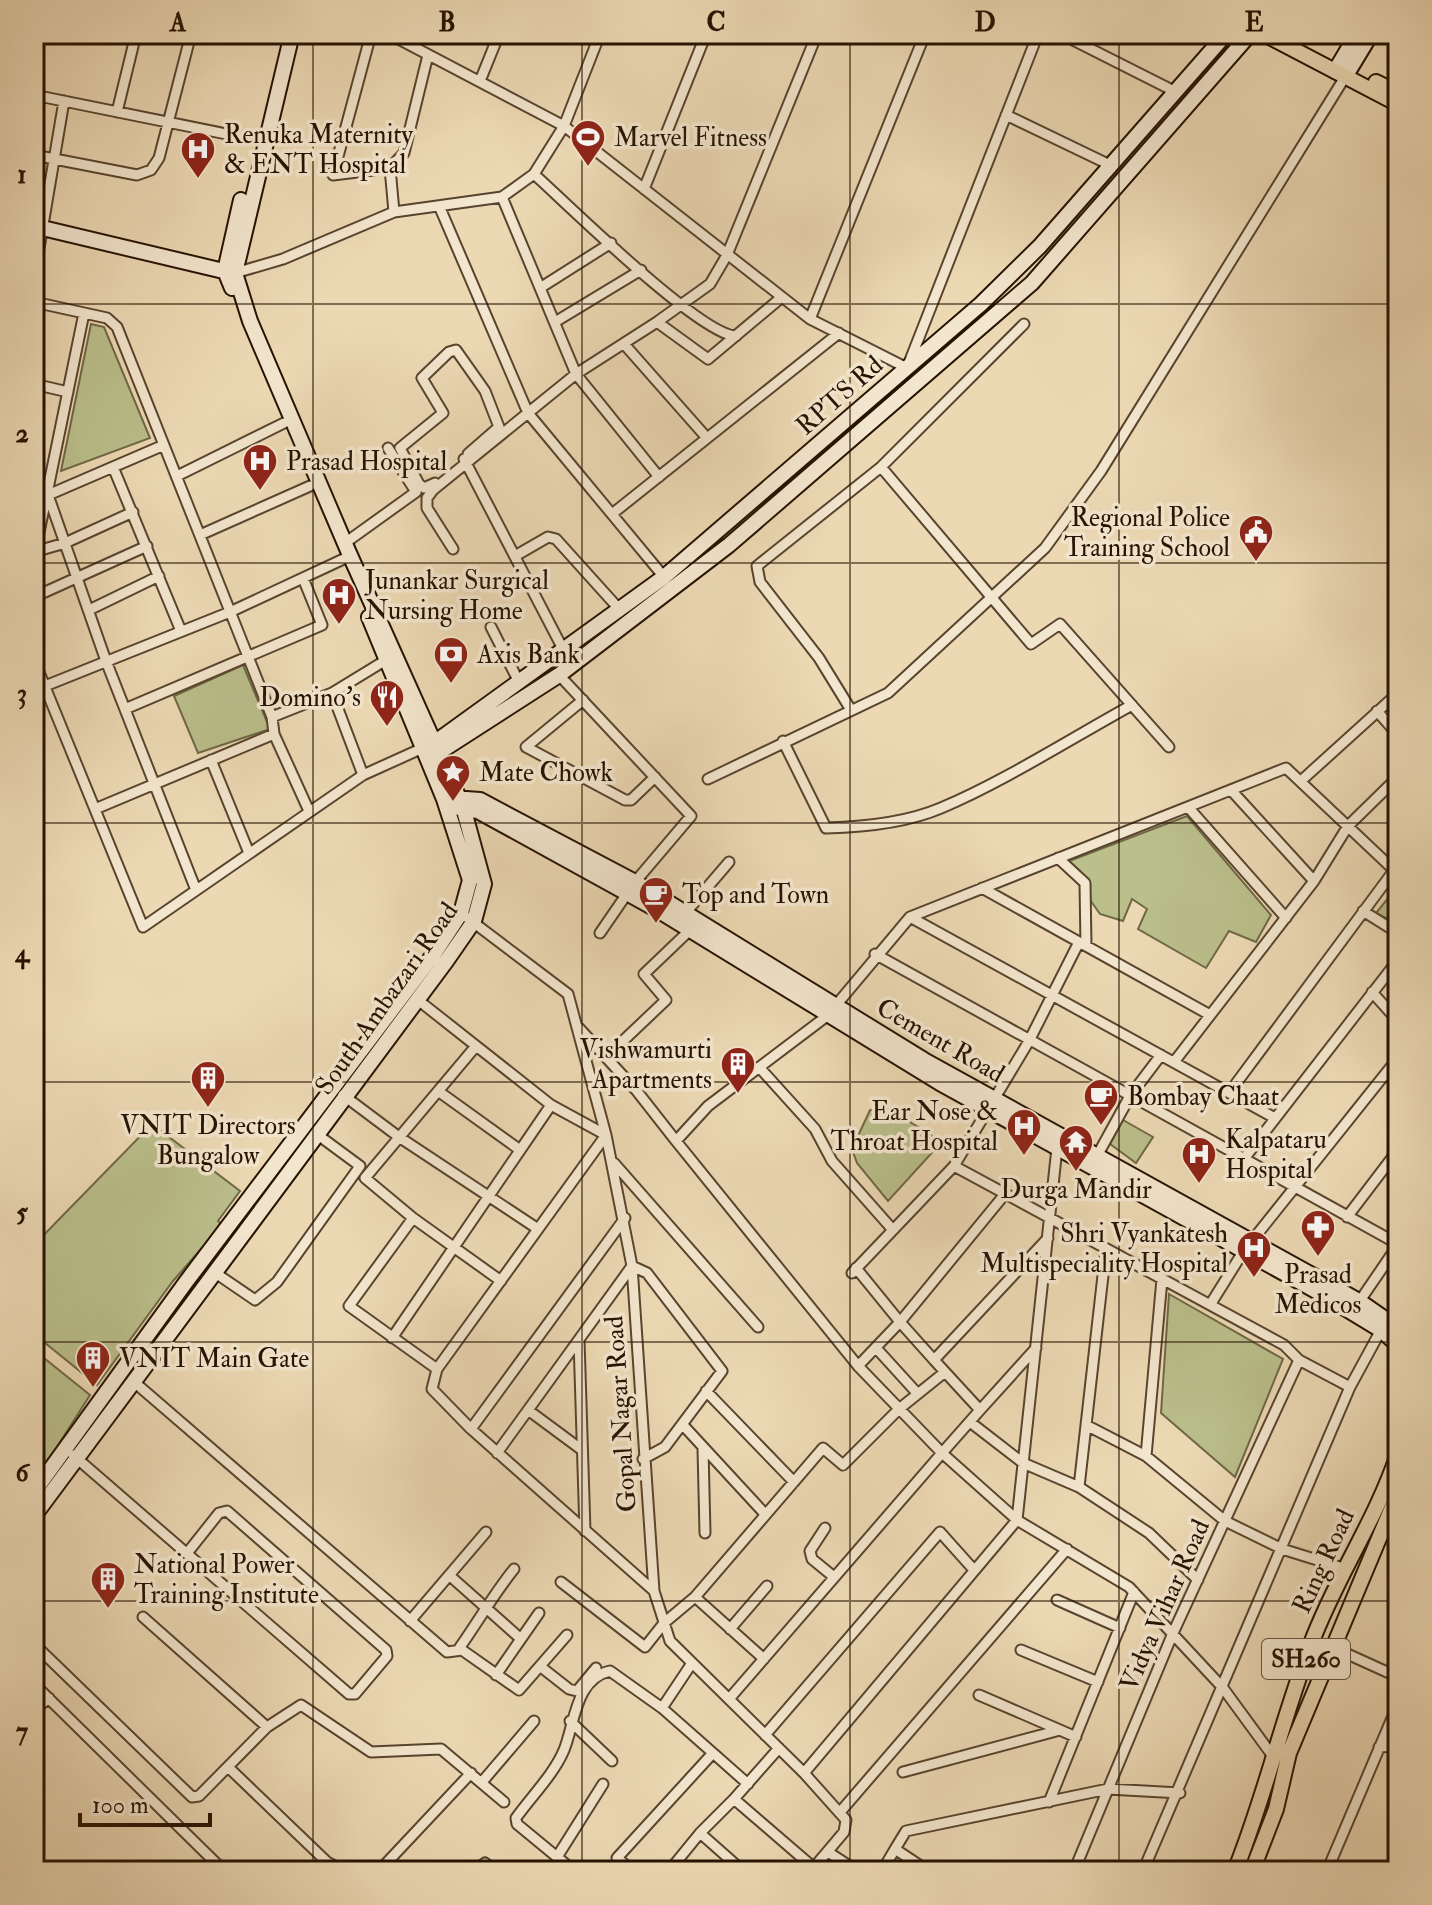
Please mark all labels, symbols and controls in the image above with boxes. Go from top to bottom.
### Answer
text: A [169,7,187,39]
text: B [438,7,456,39]
text: C [706,7,726,39]
text: D [974,7,996,39]
text: E [1245,7,1264,39]
sports icon: Marvel Fitness [569,118,607,168]
place label: Renuka Maternity & ENT Hospital [224,119,414,182]
place label: Marvel Fitness [614,122,767,154]
hospital icon: Renuka Maternity & ENT Hospital [179,130,217,180]
text: 1 [17,159,27,191]
street label: RPTS Rd [790,349,890,442]
text: 2 [15,418,29,450]
hospital icon: Prasad Hospital [241,442,279,492]
place label: Prasad Hospital [286,446,448,479]
place label: Regional Police Training School [1064,502,1230,564]
public building icon: Regional Police Training School [1237,513,1275,563]
place label: Junankar Surgical Nursing Home [364,565,549,627]
hospital icon: Junankar Surgical Nursing Home [320,576,358,626]
bank icon: Axis Bank [432,635,470,685]
place label: Axis Bank [476,639,580,671]
text: 3 [17,678,27,710]
restaurant icon: Domino's [368,678,406,728]
place label: Domino's [259,682,361,714]
place icon: Mate Chowk [434,753,472,803]
place label: Mate Chowk [479,757,614,789]
cafe icon: Top and Town [637,875,675,925]
place label: Top and Town [682,879,829,912]
street label: South Ambazari Road [308,896,465,1101]
text: 4 [14,938,31,970]
street label: Cement Road [871,991,1010,1090]
place label: Vishwamurti Apartments [580,1034,712,1097]
building icon: Vishwamurti Apartments [719,1045,757,1095]
building icon: VNIT Directors Bungalow [189,1059,227,1109]
cafe icon: Bombay Chaat [1082,1077,1120,1127]
place label: Bombay Chaat [1127,1081,1279,1113]
place label: Ear Nose & Throat Hospital [830,1096,998,1159]
hospital icon: Ear Nose & Throat Hospital [1005,1107,1043,1157]
place label: VNIT Directors Bungalow [120,1110,296,1172]
temple icon: Durga Mandir [1057,1123,1095,1173]
place label: Kalpataru Hospital [1225,1124,1327,1187]
hospital icon: Kalpataru Hospital [1180,1135,1218,1185]
place label: Durga Mandir [1000,1174,1152,1206]
text: 5 [16,1197,28,1229]
pharmacy icon: Prasad Medicos [1299,1208,1337,1258]
place label: Shri Vyankatesh Multispeciality Hospital [980,1218,1228,1281]
hospital icon: Shri Vyankatesh Multispeciality Hospital [1235,1229,1273,1279]
place label: Prasad Medicos [1274,1259,1362,1321]
street label: Gopal Nagar Road [598,1314,645,1513]
building icon: VNIT Main Gate [74,1339,112,1389]
place label: VNIT Main Gate [119,1343,309,1375]
text: 6 [15,1457,30,1489]
street label: Ring Road [1286,1504,1362,1619]
street label: Vidya Vihar Road [1113,1514,1217,1696]
place label: National Power Training Institute [134,1549,319,1611]
building icon: National Power Training Institute [89,1560,127,1610]
road number: SH260 [1262,1639,1350,1679]
text: 7 [16,1716,28,1748]
scale bar [80,1777,210,1827]
text: 100 m [92,1790,149,1821]

